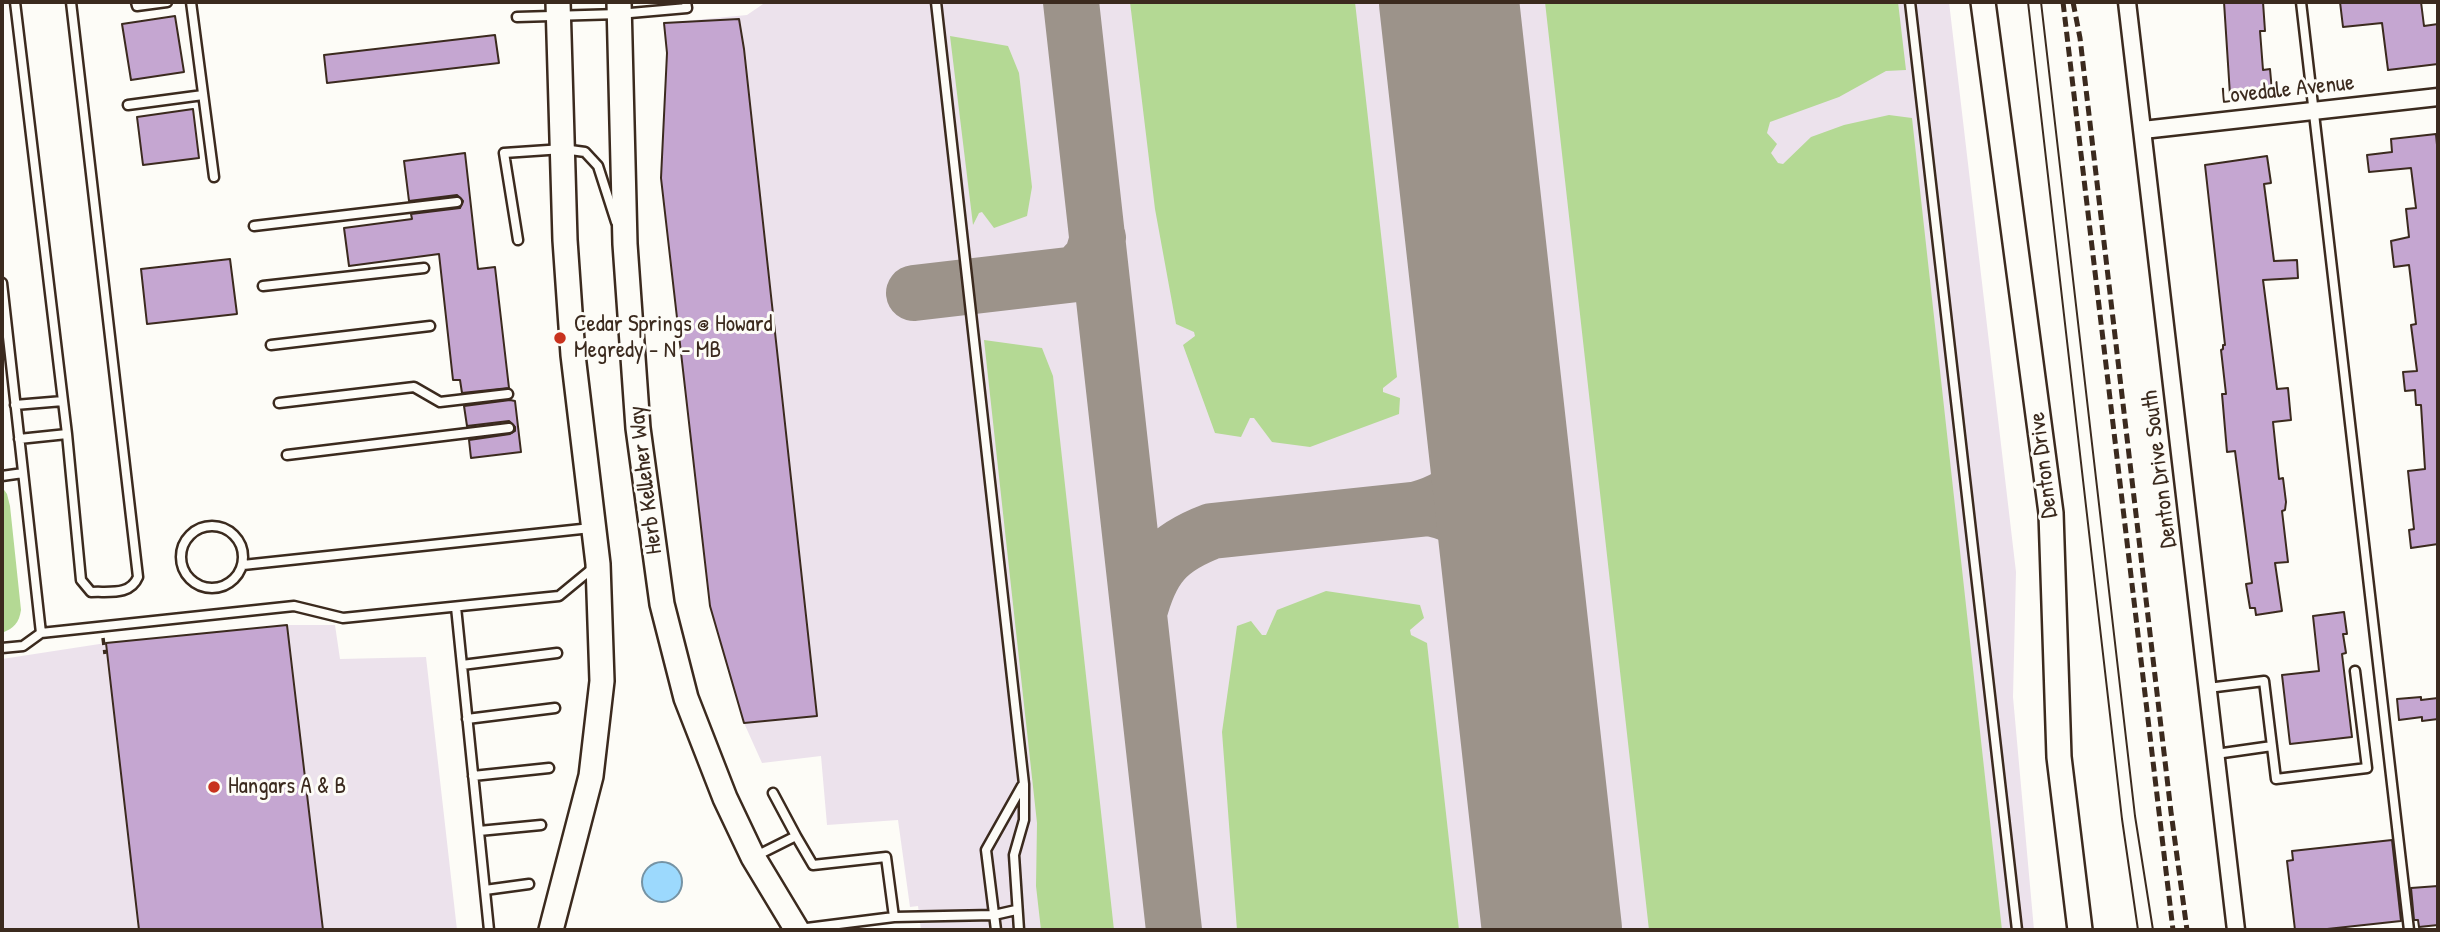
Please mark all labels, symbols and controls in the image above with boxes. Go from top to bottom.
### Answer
street label: Lovedale Avenue [2220,69,2356,111]
place label: Cedar Springs @ Howard Megredy - N - MB [574,311,773,365]
marker: Cedar Springs @ Howard Megredy - N - MB [552,330,568,346]
street label: Denton Drive South [2137,389,2183,549]
street label: Herb Kelleher Way [623,404,669,556]
street label: Denton Drive [2024,410,2064,520]
place label: Hangars A & B [228,773,346,801]
marker: Hangars A & B [206,779,222,795]

